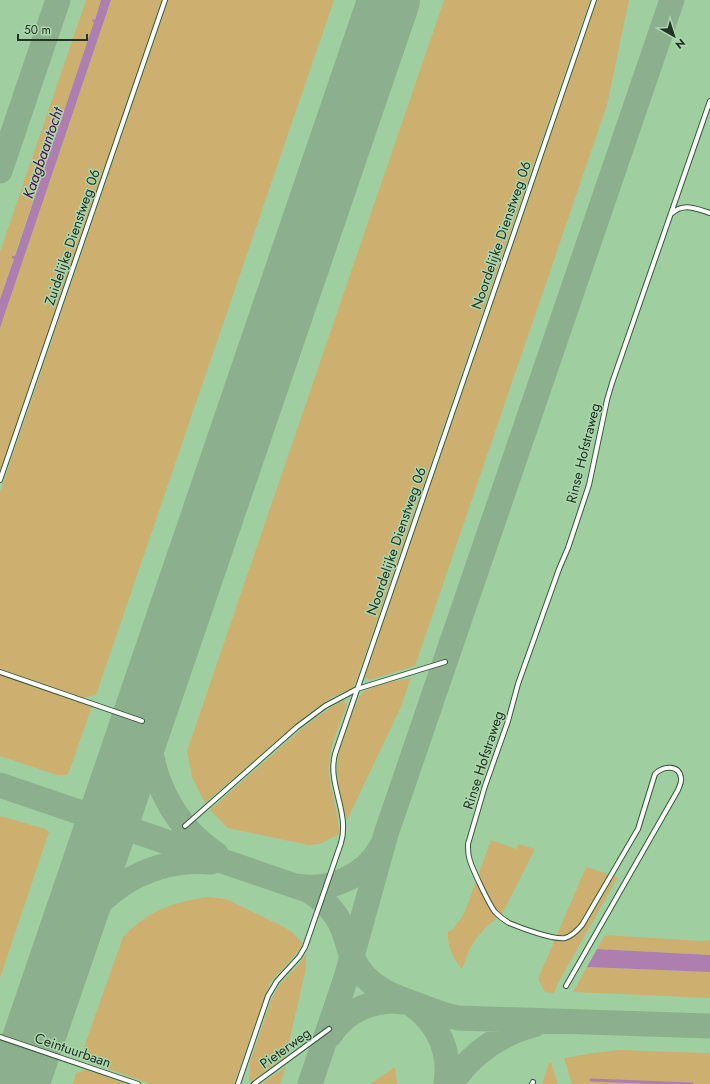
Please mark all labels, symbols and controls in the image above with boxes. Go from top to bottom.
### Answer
scale bar [18,16,87,42]
north arrow [654,16,694,56]
text: 50 m [24,21,51,39]
text: N [672,35,689,53]
water label: Kaagbaantocht [17,103,69,202]
street label: Noordelijke Dienstweg 06 [466,158,536,312]
street label: Zuidelijke Dienstweg 06 [39,166,105,308]
street label: Rinse Hofstraweg [561,401,605,505]
street label: Noordelijke Dienstweg 06 [361,464,431,618]
street label: Rinse Hofstraweg [458,708,508,812]
street label: Pieterweg [255,1023,315,1073]
street label: Ceintuurbaan [32,1028,114,1072]

